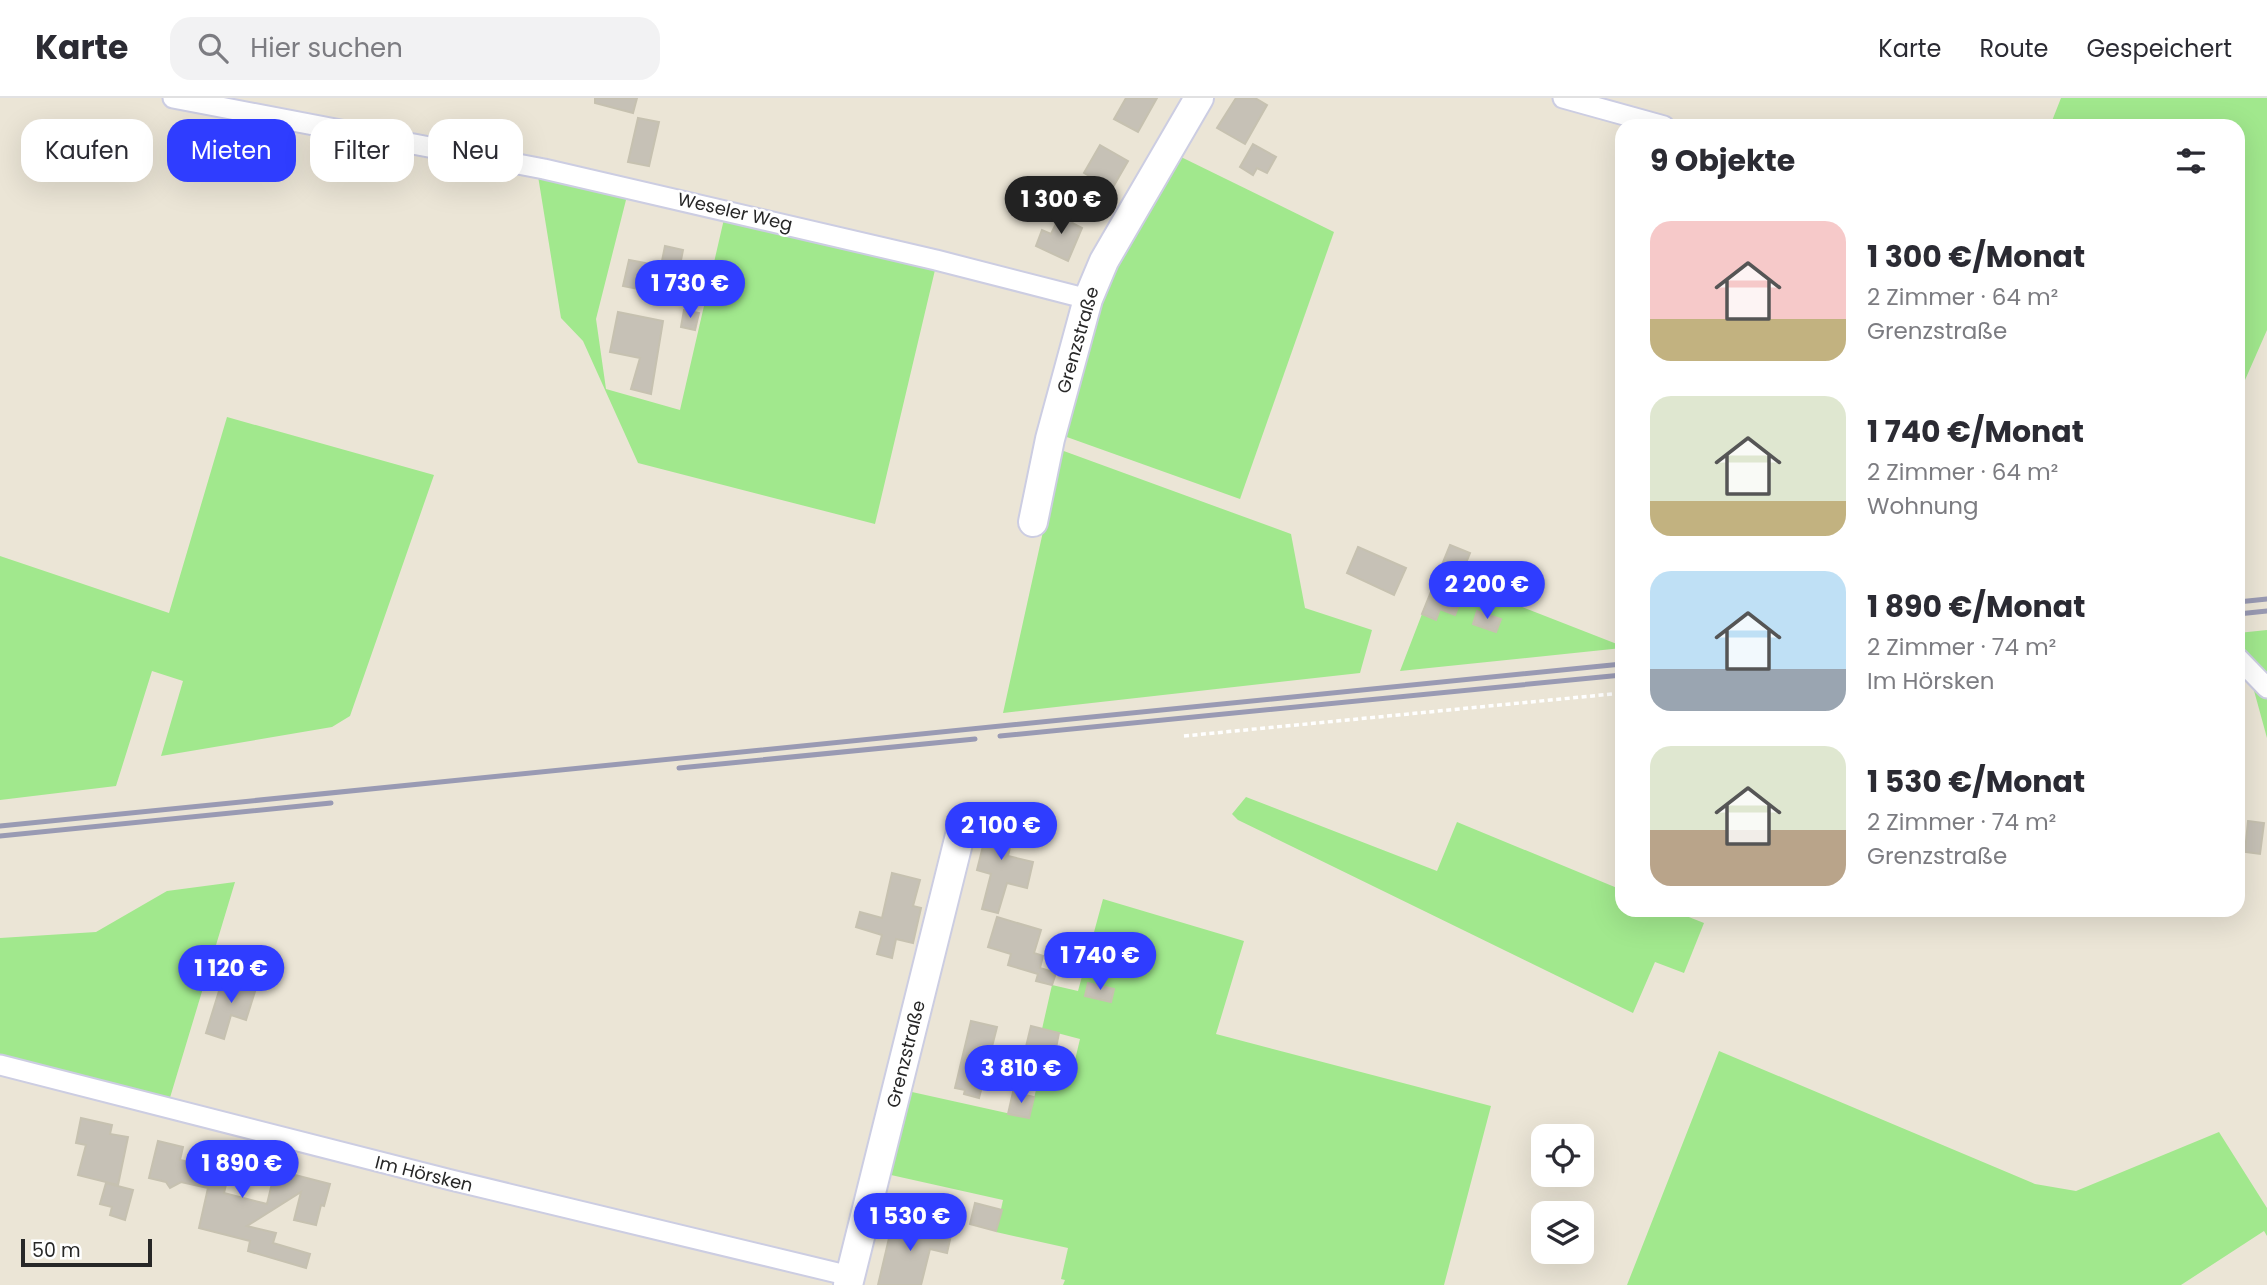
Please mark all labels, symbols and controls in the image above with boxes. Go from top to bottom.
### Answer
search box [170,17,660,80]
text: Karte [35,24,128,71]
icon: search [194,29,232,67]
text: Hier suchen [250,30,403,66]
text: Karte [1878,32,1941,65]
text: Route [1979,32,2048,65]
text: Gespeichert [2086,32,2232,65]
chip: Kaufen [21,119,153,182]
chip: Mieten [167,119,296,182]
chip: Filter [310,119,414,182]
chip: Neu [428,119,523,182]
text: 9 Objekte [1650,139,1795,182]
icon: filters [2172,142,2210,180]
pin: 1 300 € [996,176,1126,236]
text: 1 300 € [1021,183,1101,215]
street label: Weseler Weg [675,186,795,237]
text: 1 300 €/Monat [1867,235,2085,278]
icon: home [1706,249,1790,333]
pin: 1 730 € [625,260,755,320]
text: 1 730 € [651,267,729,299]
text: 2 Zimmer · 64 m² [1867,281,2058,313]
street label: Grenzstraße [1050,284,1105,396]
text: Grenzstraße [1867,315,2007,347]
text: 1 740 €/Monat [1867,410,2084,453]
icon: home [1706,424,1790,508]
text: 2 Zimmer · 64 m² [1867,456,2058,488]
text: Wohnung [1867,490,1979,522]
pin: 2 200 € [1422,561,1552,621]
text: 2 200 € [1445,568,1529,600]
text: 1 890 €/Monat [1867,585,2085,628]
icon: home [1706,599,1790,683]
text: 2 Zimmer · 74 m² [1867,631,2056,663]
text: Im Hörsken [1867,665,1995,697]
text: 1 530 €/Monat [1867,760,2085,803]
icon: home [1706,774,1790,858]
pin: 2 100 € [936,802,1066,862]
text: 2 Zimmer · 74 m² [1867,806,2056,838]
text: 2 100 € [961,809,1041,841]
text: Grenzstraße [1867,840,2007,872]
pin: 1 740 € [1035,932,1165,992]
text: 1 740 € [1060,939,1140,971]
pin: 1 120 € [166,946,296,1005]
text: 1 120 € [194,952,268,984]
street label: Grenzstraße [880,998,931,1110]
pin: 3 810 € [956,1046,1086,1105]
text: 3 810 € [981,1052,1061,1084]
map controls [1531,1124,1594,1264]
button: locate [1531,1124,1594,1187]
pin: 1 890 € [177,1140,307,1200]
text: 1 890 € [202,1147,282,1179]
street label: Im Hörsken [373,1149,476,1198]
pin: 1 530 € [845,1194,975,1253]
text: 1 530 € [870,1200,950,1232]
button: layers [1531,1201,1594,1264]
scale bar [21,1236,152,1268]
text: 50 m [32,1237,81,1264]

